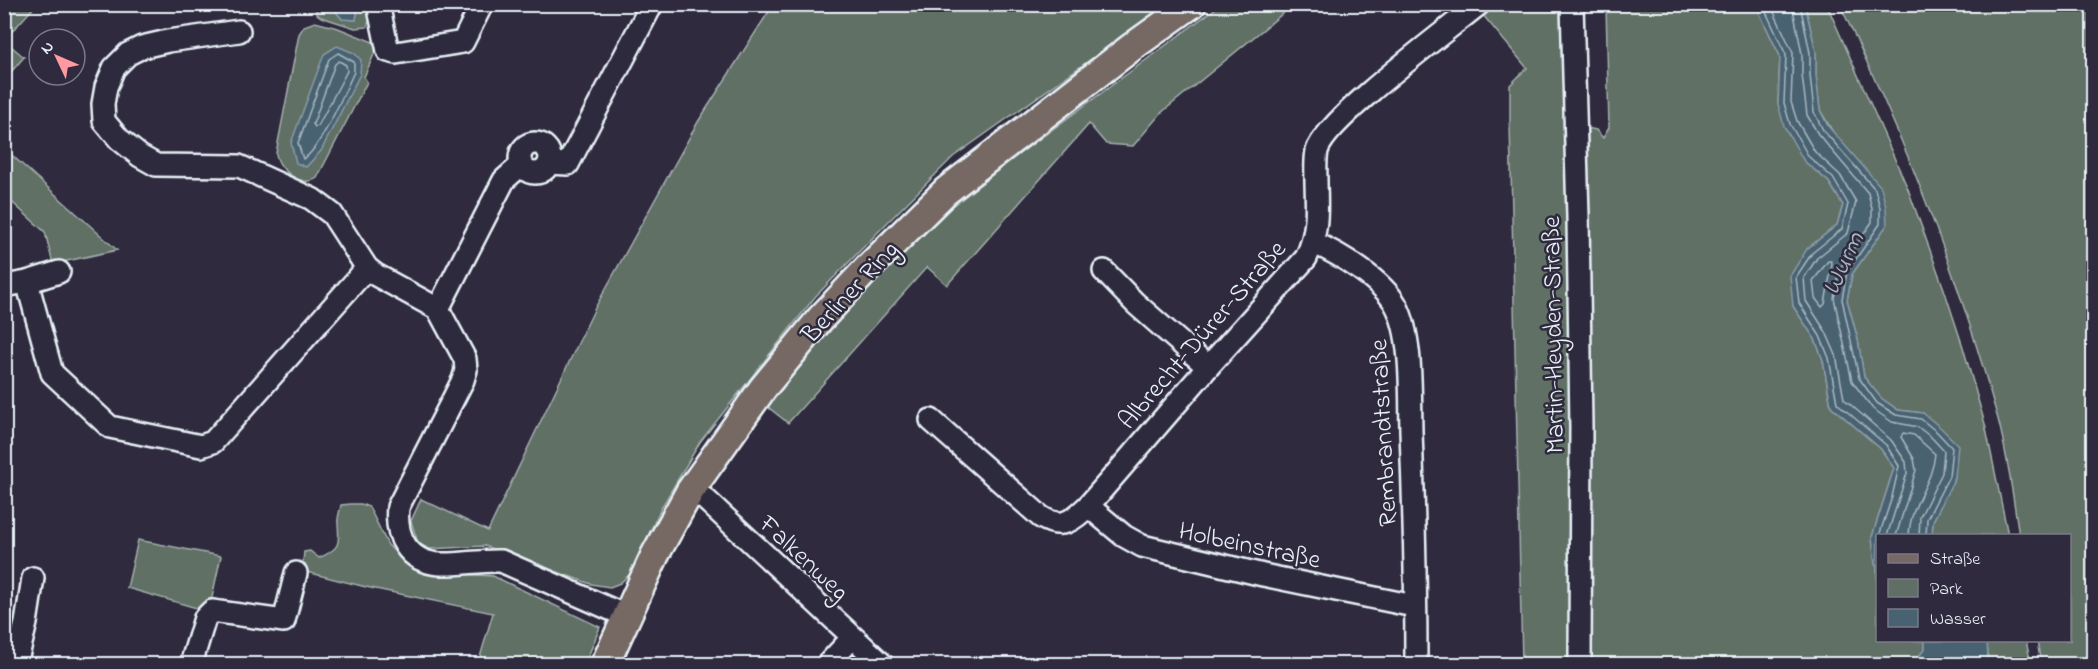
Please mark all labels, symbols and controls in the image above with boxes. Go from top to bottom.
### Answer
north arrow [27,27,87,87]
text: N [35,36,60,60]
street label: Martin-Heyden-Straße [1534,216,1576,454]
water label: Wurm [1813,225,1876,302]
street label: Berliner Ring [793,233,909,354]
street label: Albrecht-Dürer-Straße [1110,233,1297,439]
street label: Rembrandtstraße [1361,338,1409,527]
street label: Falkenweg [748,507,857,611]
street label: Holbeinstraße [1175,513,1324,581]
legend [1876,534,2071,642]
text: Straße [1930,547,1981,573]
text: Park [1930,577,1963,603]
text: Wasser [1930,607,1986,633]

